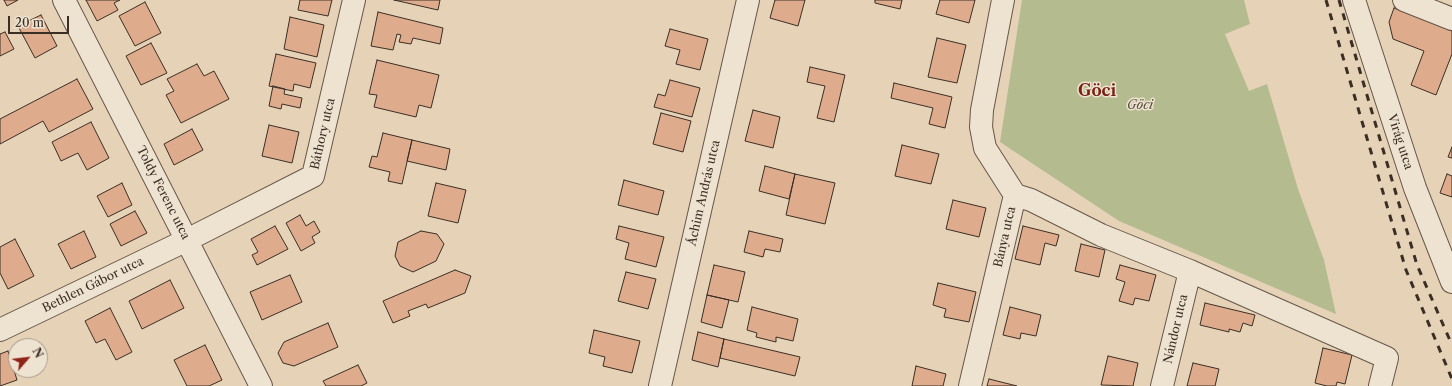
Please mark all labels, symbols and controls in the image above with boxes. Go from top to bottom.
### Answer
scale bar [10,8,71,34]
text: 20 m [15,15,44,30]
district label: Göci [1078,81,1116,101]
street label: Báthory utca [308,97,338,171]
park label: Göci [1127,99,1153,113]
street label: Virág utca [1384,112,1416,172]
street label: Áchim András utca [685,139,723,247]
street label: Toldy Ferenc utca [133,144,193,242]
street label: Bánya utca [991,205,1019,269]
street label: Bethlen Gábor utca [40,254,146,316]
street label: Nándor utca [1161,293,1191,365]
north arrow [8,338,48,378]
text: N [29,345,46,360]

